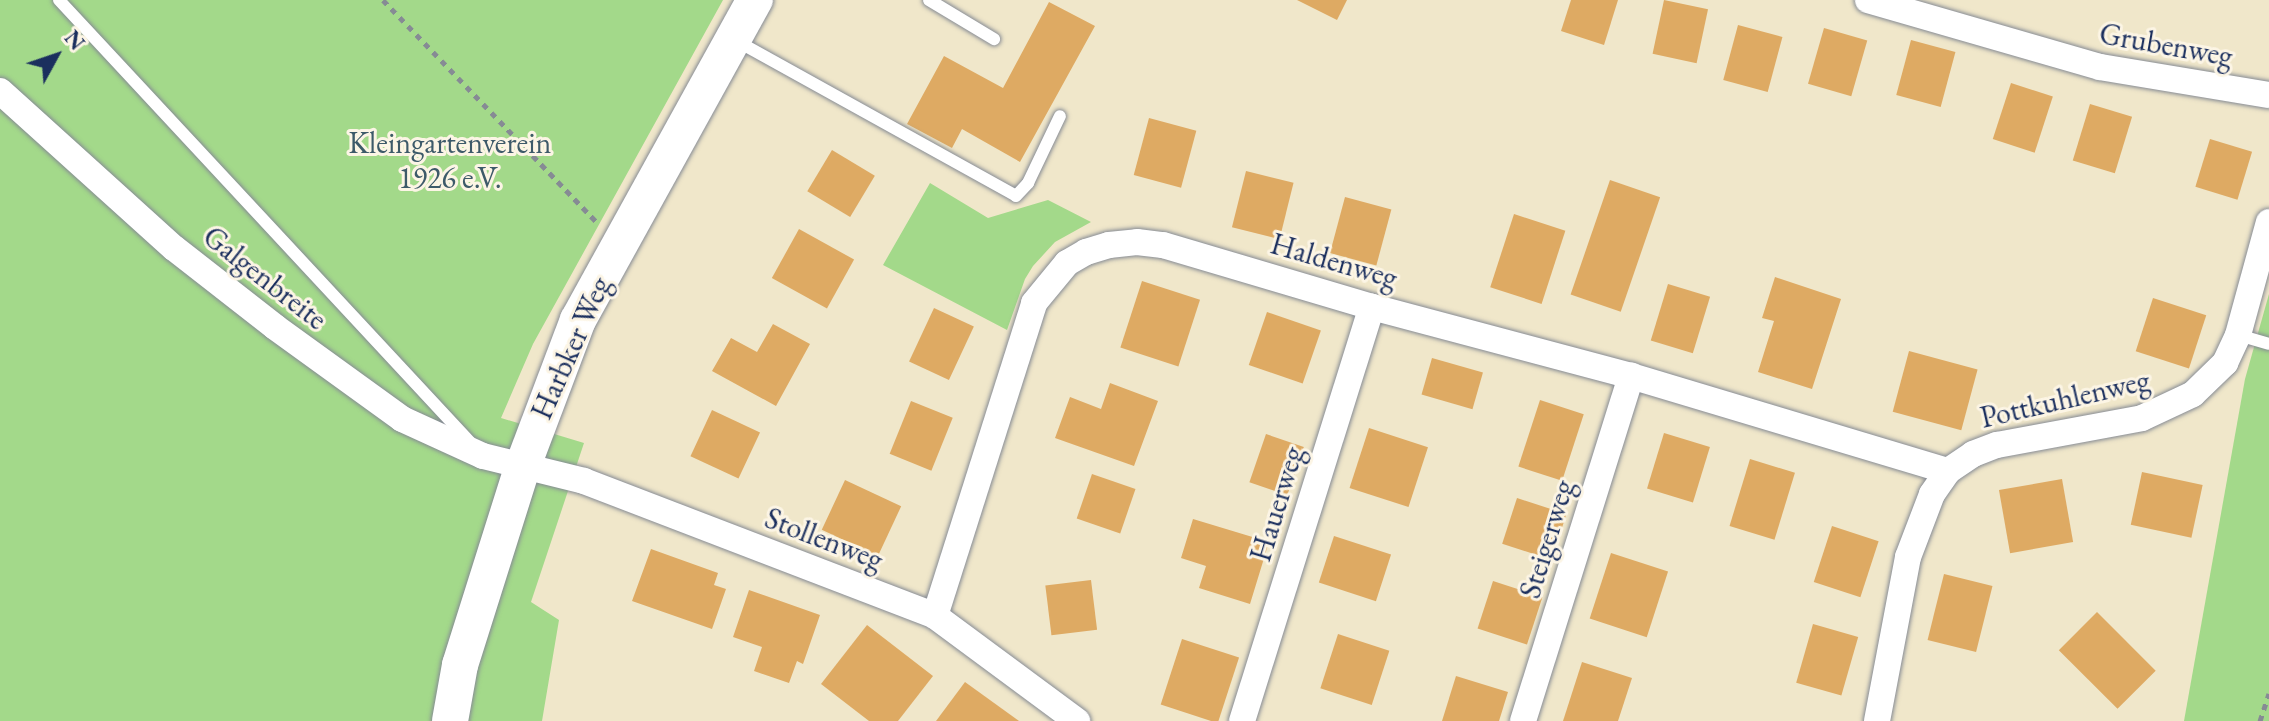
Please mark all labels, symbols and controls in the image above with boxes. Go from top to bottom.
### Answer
north arrow [16,16,96,96]
street label: Grubenweg [2097,16,2235,74]
text: N [58,24,92,56]
park label: Kleingartenverein 1926 e.V. [349,125,551,196]
street label: Galgenbreite [196,218,334,338]
street label: Haldenweg [1267,226,1401,296]
street label: Harbker Weg [524,271,618,425]
street label: Pottkuhlenweg [1977,362,2153,436]
street label: Hauerweg [1242,442,1312,566]
street label: Steigerweg [1512,476,1582,602]
street label: Stollenweg [760,500,888,578]

